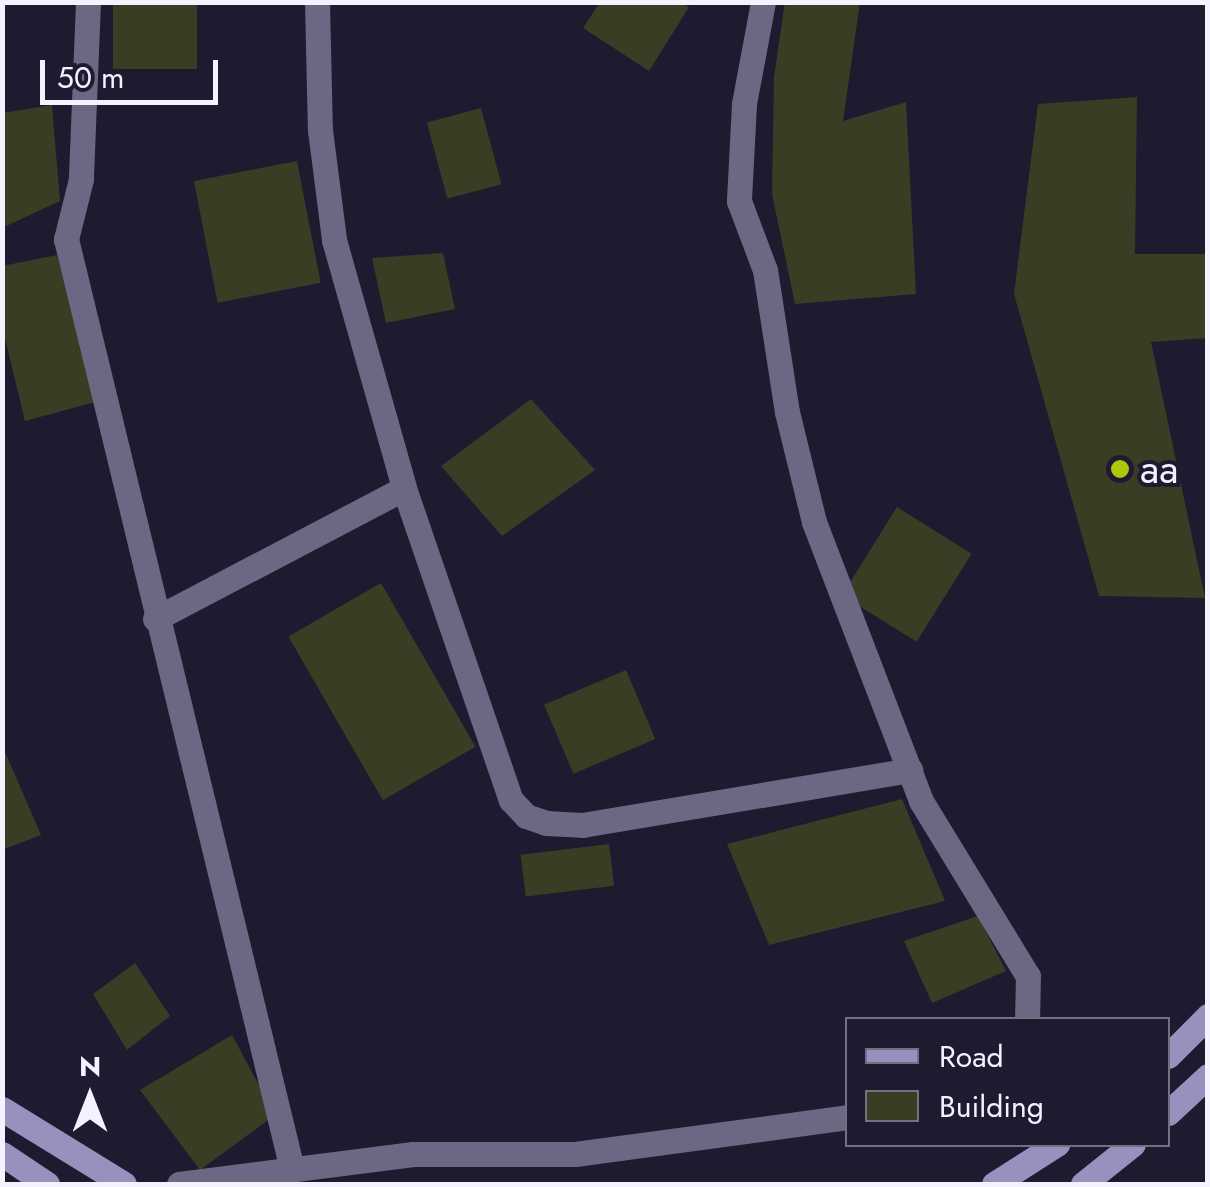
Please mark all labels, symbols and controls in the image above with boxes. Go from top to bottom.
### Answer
scale bar [45,40,222,102]
text: 50 m [57,56,124,99]
place label: aa [1140,445,1178,493]
marker: aa [1109,458,1131,480]
legend [845,1017,1170,1147]
text: Road [939,1035,1004,1078]
text: N [79,1046,101,1087]
north arrow [40,1047,140,1147]
text: Building [939,1085,1044,1128]

